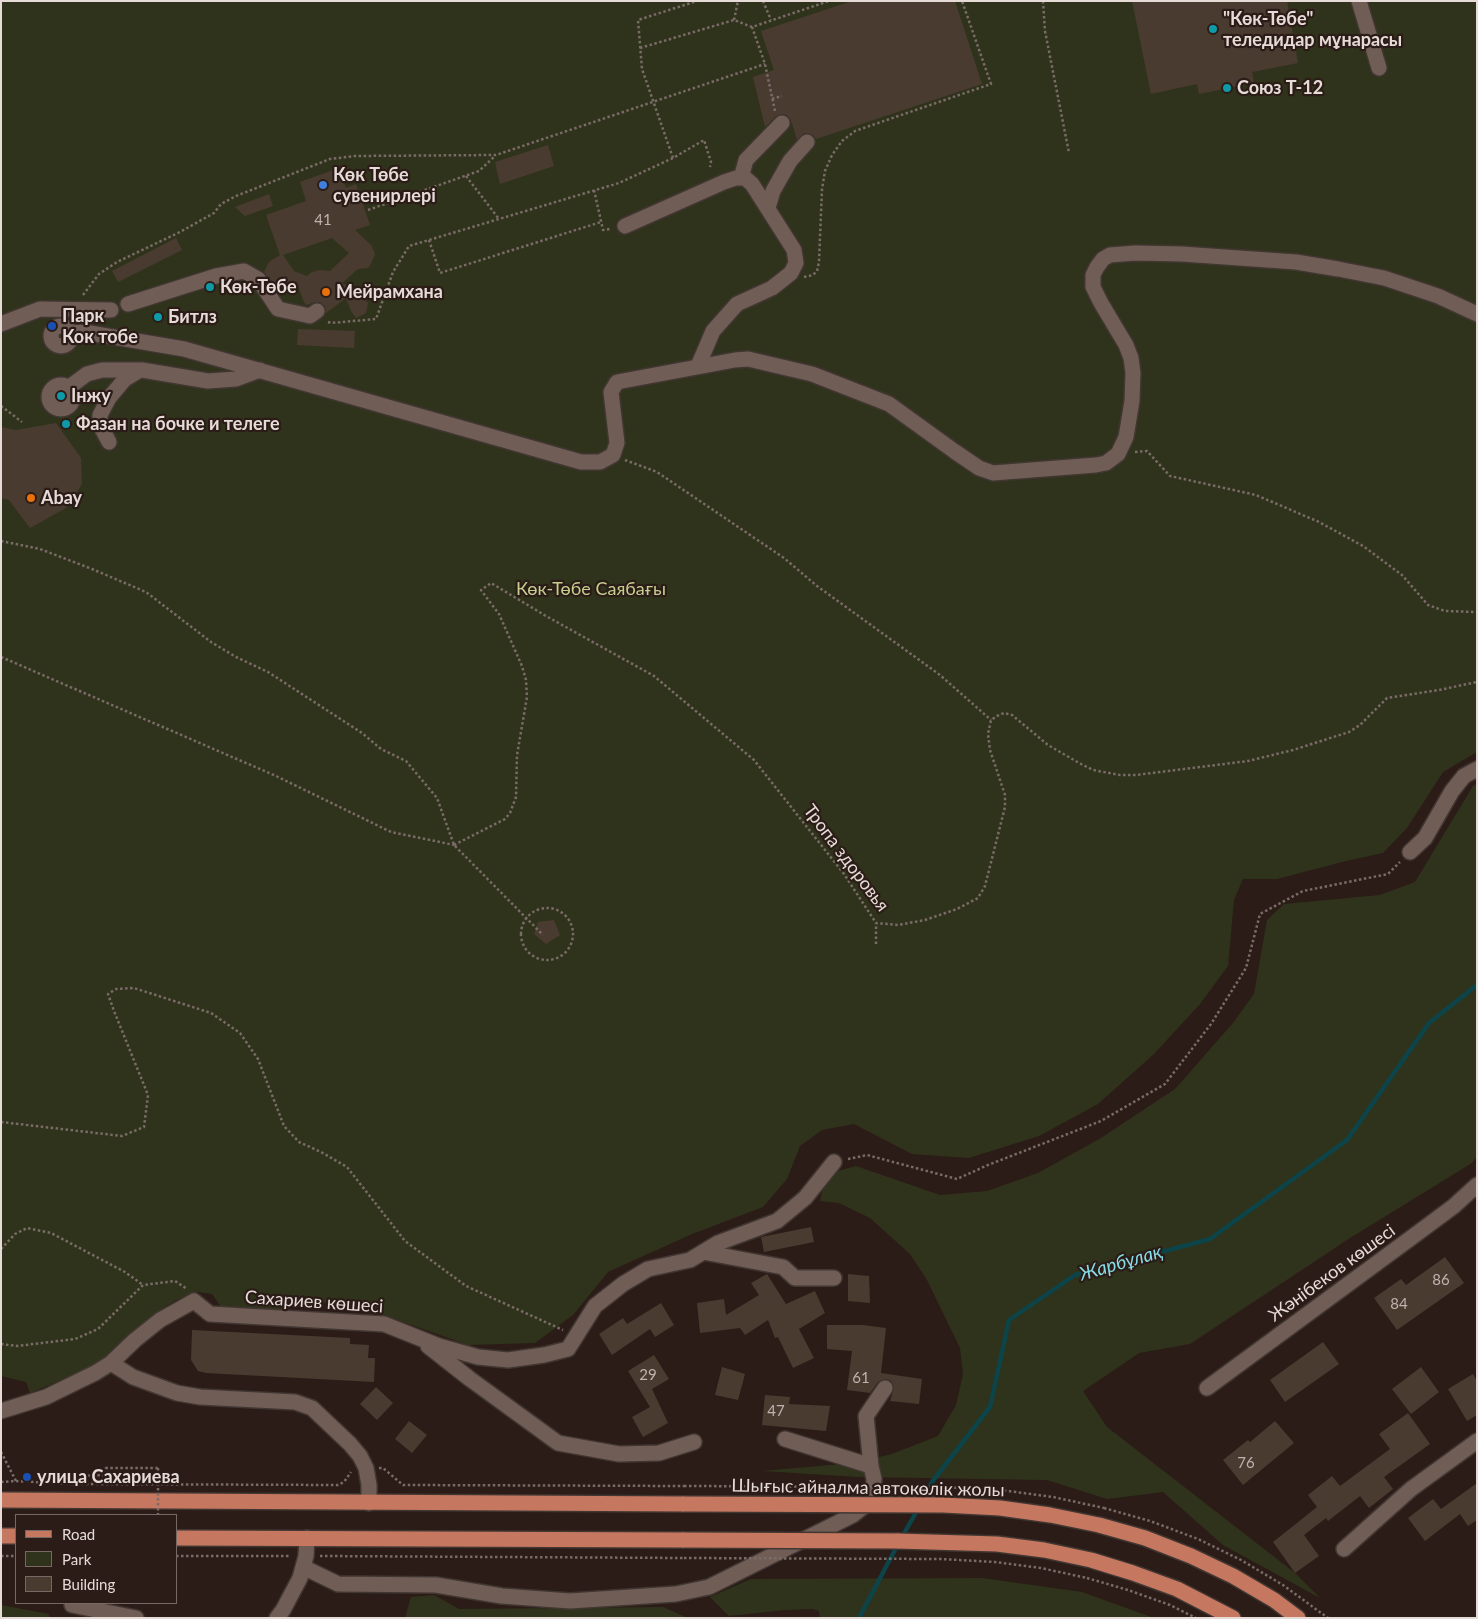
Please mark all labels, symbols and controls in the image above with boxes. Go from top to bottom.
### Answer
place label: "Көк-Төбе" теледидар мұнарасы [1223,8,1402,50]
marker: "Көк-Төбе" теледидар мұнарасы [1207,23,1219,35]
place label: Союз Т-12 [1237,77,1323,99]
marker: Союз Т-12 [1221,82,1233,94]
place label: Көк Төбе сувенирлері [333,164,436,206]
marker: Көк Төбе сувенирлері [317,179,329,191]
house number: 41 [314,211,332,229]
place label: Көк-Төбе [220,276,296,298]
marker: Көк-Төбе [204,281,216,293]
place label: Мейрамхана [336,281,443,303]
marker: Мейрамхана [320,286,332,298]
place label: Парк Кок тобе [62,305,138,348]
place label: Битлз [168,306,217,328]
marker: Битлз [152,311,164,323]
marker: Парк Кок тобе [46,320,58,332]
place label: Інжу [71,385,111,407]
marker: Інжу [55,390,67,402]
place label: Фазан на бочке и телеге [76,413,280,435]
marker: Фазан на бочке и телеге [60,418,72,430]
place label: Abay [41,487,82,509]
marker: Abay [25,492,37,504]
park label: Көк-Төбе Саябағы [516,578,666,600]
street label: Тропа здоровья [799,800,893,916]
street label: Жәнібеков көшесі [1264,1220,1400,1326]
water label: Жарбұлақ [1077,1240,1165,1286]
house number: 86 [1432,1271,1450,1289]
street label: Сахариев көшесі [244,1286,384,1318]
house number: 84 [1390,1295,1408,1313]
house number: 29 [639,1366,657,1384]
house number: 61 [852,1369,870,1387]
house number: 47 [767,1402,785,1420]
house number: 76 [1237,1454,1255,1472]
place label: улица Сахариева [37,1466,180,1488]
marker: улица Сахариева [21,1471,33,1483]
street label: Шығыс айналма автокөлік жолы [731,1475,1005,1501]
legend [15,1514,178,1604]
text: Road [62,1525,95,1543]
text: Park [62,1550,91,1568]
text: Building [62,1575,115,1593]

